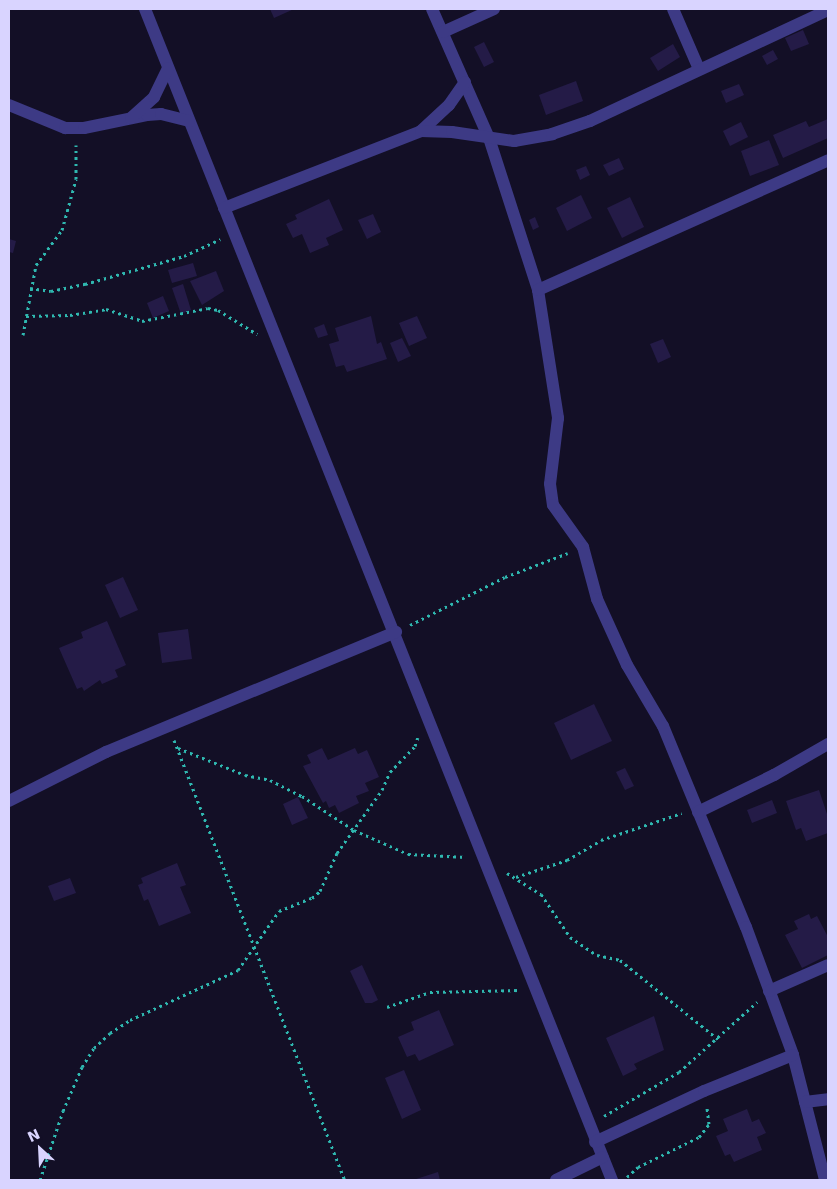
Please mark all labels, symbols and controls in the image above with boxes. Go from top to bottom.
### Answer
north arrow [15,1124,65,1174]
text: N [25,1126,42,1145]

